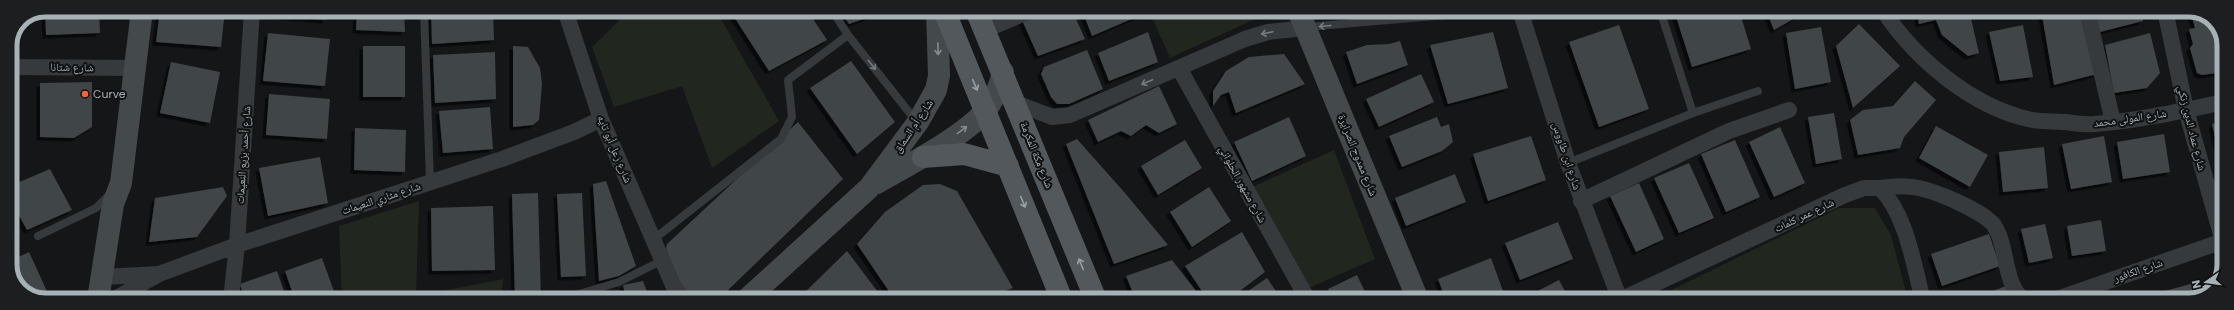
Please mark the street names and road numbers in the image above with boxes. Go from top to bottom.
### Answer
street label: شارع شتانا [50,59,94,75]
street label: شارع عماد الدين زنكي [2173,84,2210,173]
street label: شارع أم السماق [889,96,937,156]
street label: شارع المولى محمد [2093,105,2167,131]
street label: شارع أحمد بزيع النعيمات [232,106,254,204]
street label: شارع ممدوح الصرايرة [1334,112,1382,198]
street label: شارع زعل أبو تايه [594,113,636,185]
street label: شارع مكة المكرمة [1016,119,1058,191]
street label: شارع ابن طاووس [1549,120,1585,192]
street label: شارع مشهور الحلواني [1214,143,1271,226]
street label: شارع مثاري النعيمات [339,178,423,219]
street label: شارع عمر كلمات [1771,194,1837,236]
street label: شارع الكافور [2111,254,2165,286]

